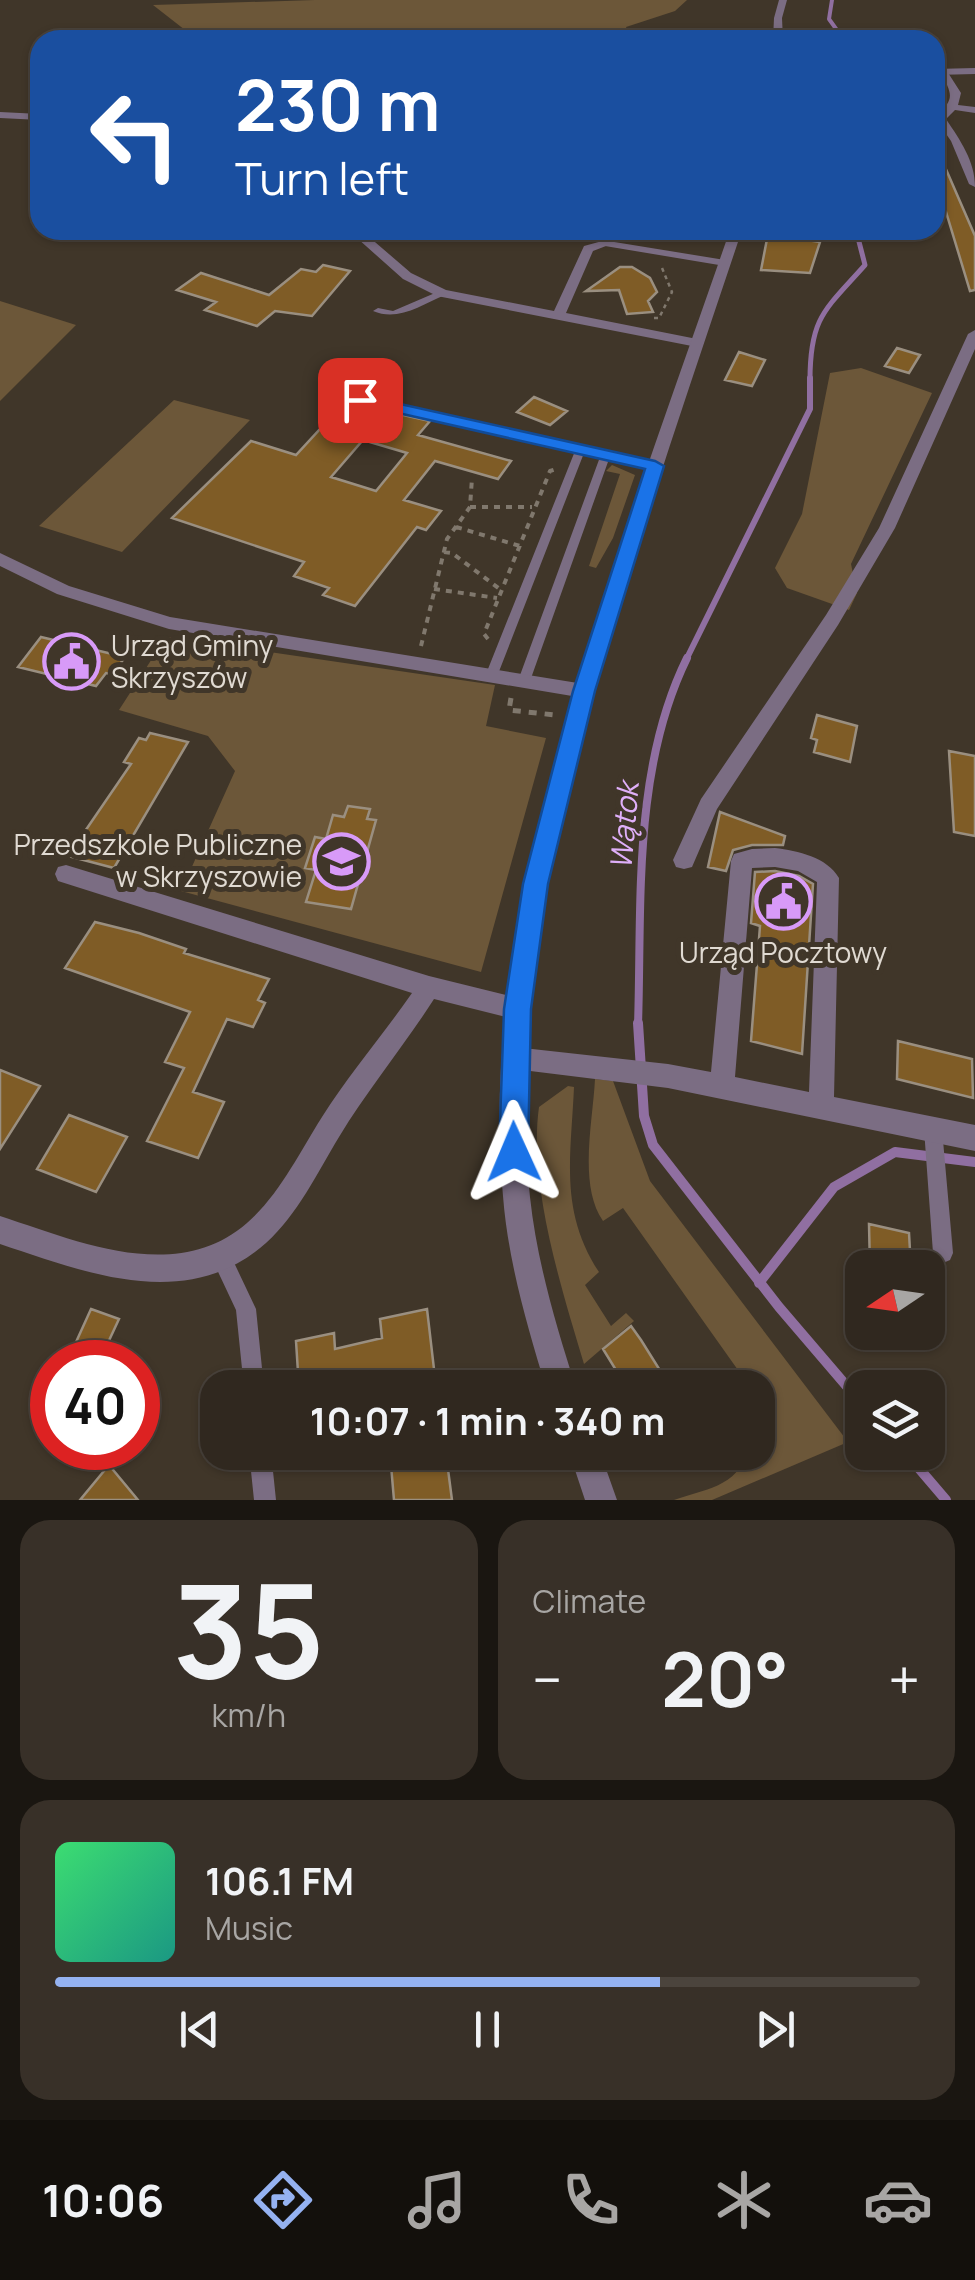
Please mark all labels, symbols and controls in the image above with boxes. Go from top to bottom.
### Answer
text: 230 m [235,56,440,152]
icon: left [70,70,200,200]
text: Turn left [235,147,409,209]
pin [318,358,403,443]
icon: arrive [333,373,388,428]
place label: Urząd Gminy Skrzyszów [111,626,274,696]
public building icon: Urząd Gminy Skrzyszów [42,632,102,692]
water label: Wątok [599,776,648,871]
place label: Przedszkole Publiczne w Skrzyszowie [14,825,302,895]
school or university icon: Przedszkole Publiczne w Skrzyszowie [311,831,371,891]
public building icon: Urząd Pocztowy [753,872,813,932]
place label: Urząd Pocztowy [679,933,887,971]
position arrow [462,1100,566,1204]
north arrow [845,1250,945,1350]
map controls [845,1250,945,1470]
speed limit sign: 40 [30,1340,160,1470]
button: layers [845,1370,945,1470]
text: 10:07 · 1 min · 340 m [310,1394,665,1446]
text: 35 [173,1539,325,1717]
text: Climate [533,1579,646,1623]
text: 20° [661,1627,789,1730]
text: − [533,1641,562,1717]
text: + [888,1641,920,1717]
text: km/h [212,1693,286,1737]
text: 106.1 FM [205,1854,354,1906]
text: Music [205,1906,293,1950]
icon: previous [172,2002,227,2057]
icon: pause [460,2002,515,2057]
icon: next [748,2002,803,2057]
icon: directions [248,2165,318,2235]
icon: music [402,2165,472,2235]
icon: phone [556,2165,626,2235]
icon: climate [709,2165,779,2235]
icon: car [863,2165,933,2235]
text: 10:06 [42,2169,164,2231]

